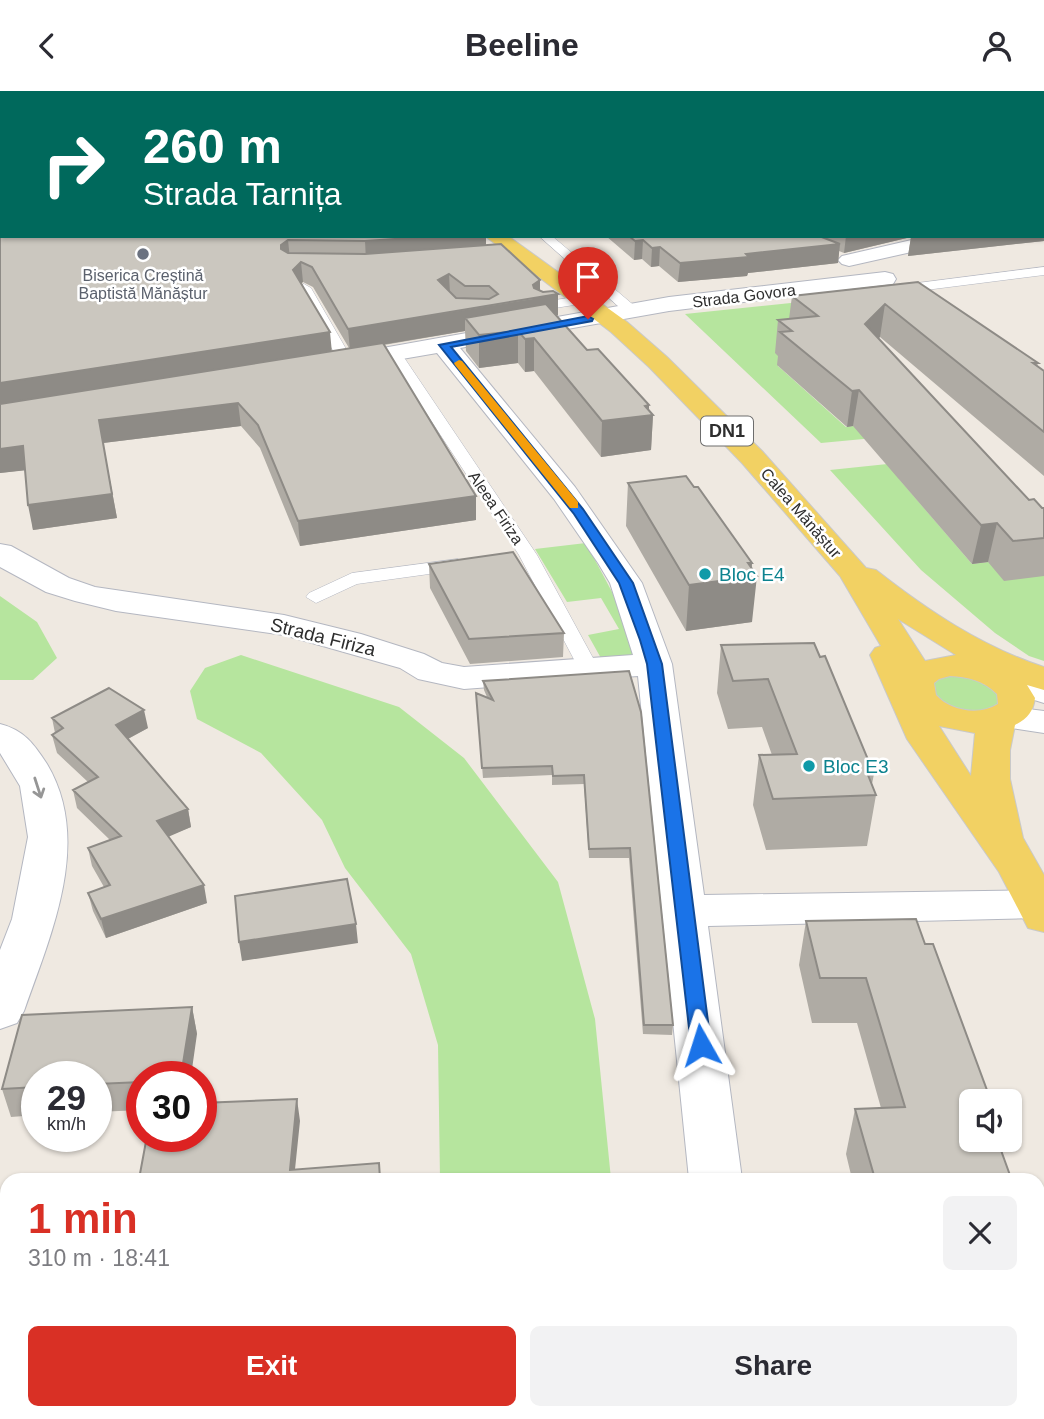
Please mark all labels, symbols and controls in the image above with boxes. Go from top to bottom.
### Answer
icon: back [28,27,66,65]
text: Beeline [465,27,579,63]
icon: person [978,27,1016,65]
icon: right [28,119,119,210]
text: 260 m [143,119,282,173]
text: Strada Tarnița [143,176,342,212]
marker: Biserica Creștină Baptistă Mănăștur [135,246,151,262]
pin [558,247,618,319]
icon: arrive [569,258,607,296]
place label: Biserica Creștină Baptistă Mănăștur [79,267,208,302]
street label: Strada Govora [691,281,797,311]
road number: DN1 [701,417,753,445]
street label: Calea Mănăștur [758,465,845,562]
street label: Aleea Firiza [465,468,527,548]
place label: Bloc E4 [719,564,785,585]
marker: Bloc E4 [697,566,713,582]
street label: Strada Firiza [268,614,378,660]
place label: Bloc E3 [823,756,888,777]
marker: Bloc E3 [801,758,817,774]
one-way arrow [33,777,46,799]
position arrow [664,1008,738,1082]
speed limit sign: 30 [126,1061,217,1152]
text: 29 [47,1078,86,1117]
map controls [959,1089,1022,1152]
button: sound [959,1089,1022,1152]
text: km/h [47,1114,86,1134]
text: 1 min [28,1195,138,1242]
button: close [943,1196,1017,1270]
text: 310 m · 18:41 [28,1245,170,1271]
button: Exit [28,1326,516,1406]
button: Share [530,1326,1017,1406]

